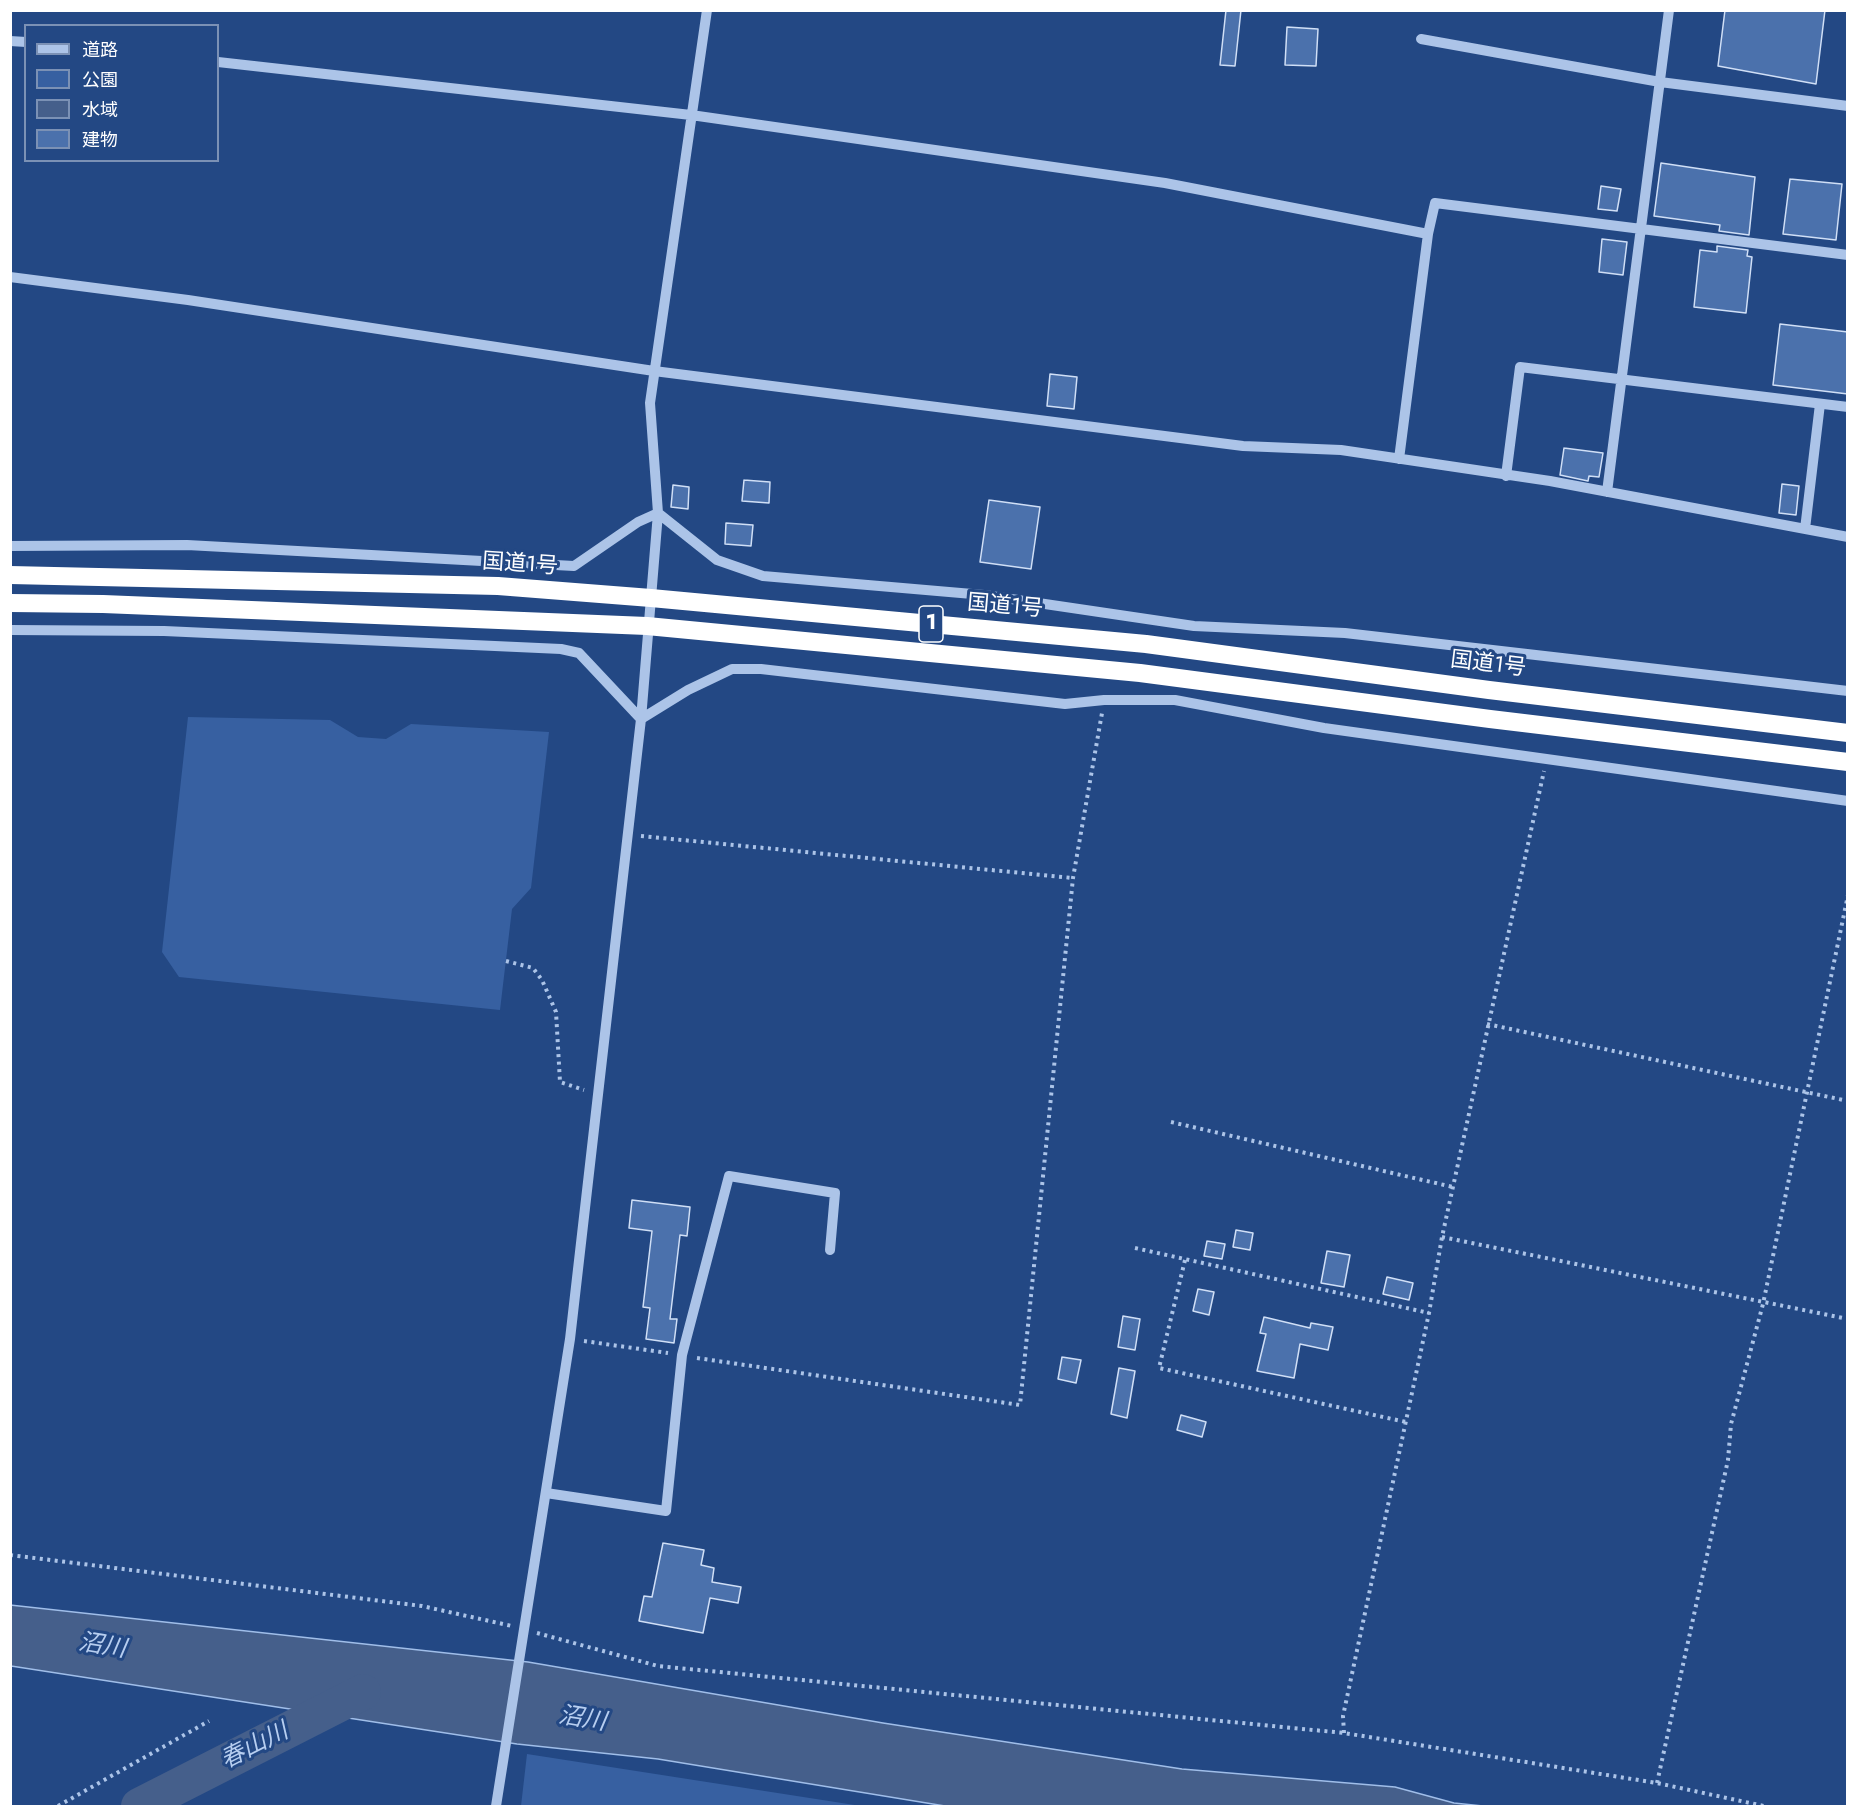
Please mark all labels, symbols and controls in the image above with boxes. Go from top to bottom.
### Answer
legend [24,24,219,162]
text: 道路 [82,37,118,63]
text: 公園 [82,67,118,93]
text: 水域 [82,97,118,123]
text: 建物 [82,127,118,153]
street label: 国道1号 [481,549,559,581]
street label: 国道1号 [966,591,1044,623]
road number: 1 [919,606,943,642]
street label: 国道1号 [1449,647,1527,683]
water label: 沼川 [76,1629,128,1665]
water label: 沼川 [556,1702,608,1738]
water label: 春山川 [216,1718,294,1776]

